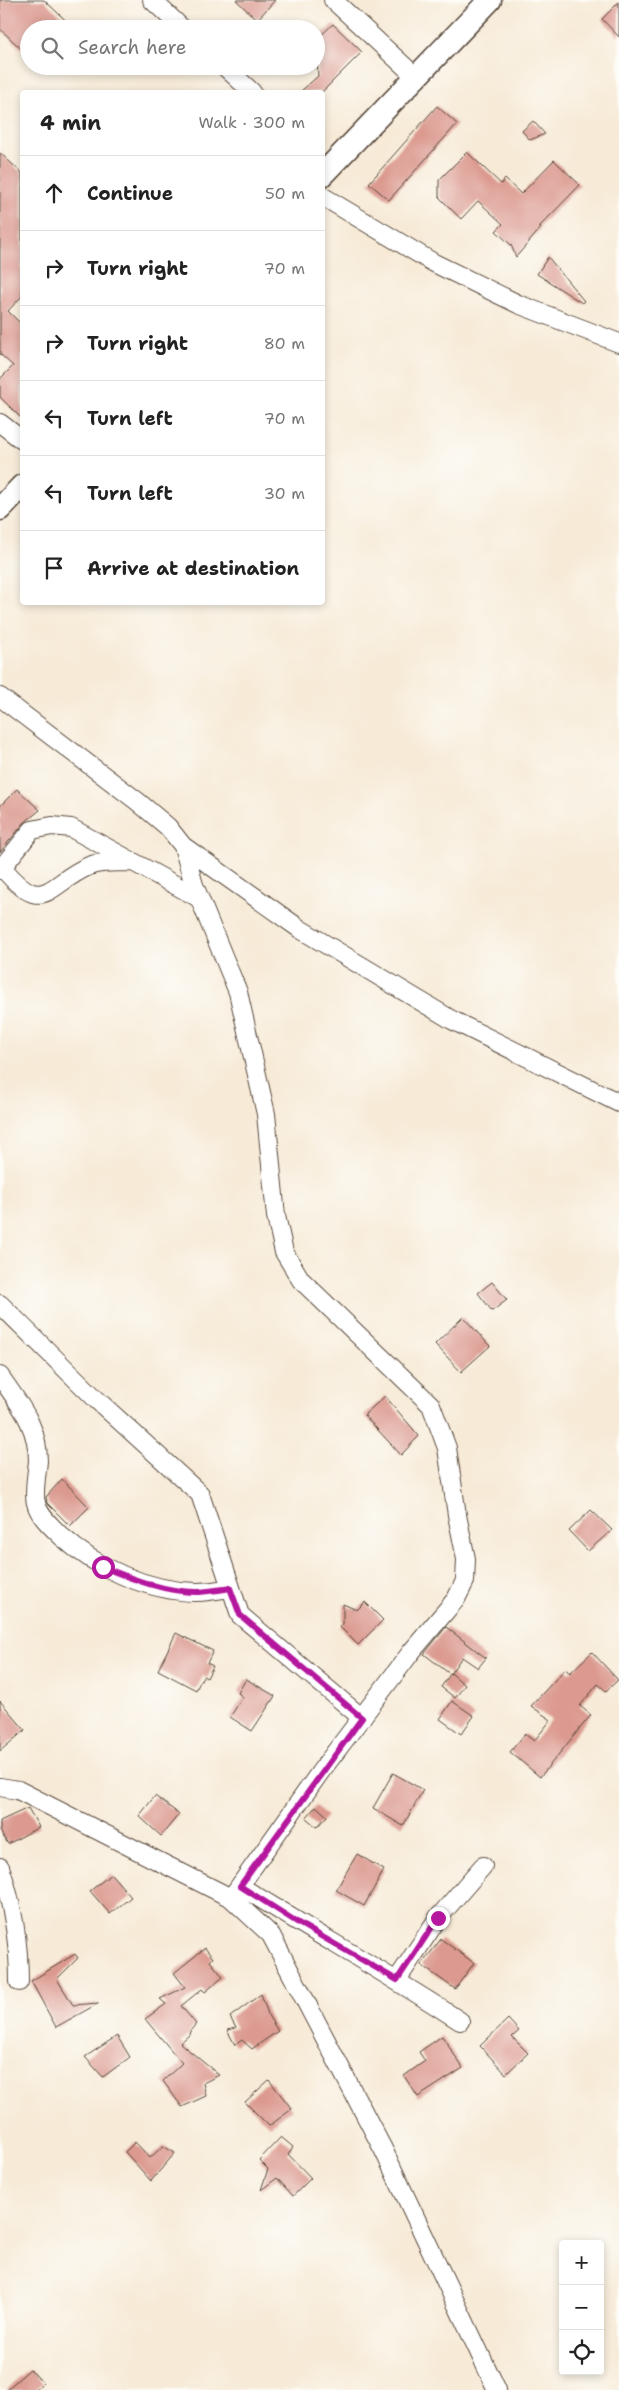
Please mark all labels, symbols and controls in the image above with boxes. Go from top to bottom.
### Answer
search box [20,20,325,75]
icon: search [38,34,66,62]
text: Search here [78,35,187,60]
text: 4 min [40,109,101,137]
text: Walk · 300 m [198,112,305,133]
icon: ahead [40,179,68,207]
text: Continue [87,181,173,206]
text: 50 m [265,183,305,204]
icon: right [40,254,68,282]
text: Turn right [87,256,188,281]
text: 70 m [264,258,305,279]
icon: right [40,329,68,357]
text: Turn right [87,331,188,356]
text: 80 m [264,333,305,354]
icon: left [40,404,68,432]
text: Turn left [87,406,173,431]
text: 70 m [264,408,305,429]
icon: left [40,479,68,507]
text: Turn left [87,481,173,506]
text: 30 m [264,483,305,504]
icon: arrive [40,554,68,582]
text: Arrive at destination [87,556,299,581]
route start [92,1556,115,1579]
route end [427,1907,450,1930]
map controls [559,2240,604,2375]
button: + [559,2240,604,2285]
button: − [559,2285,604,2330]
button: locate [559,2330,604,2375]

